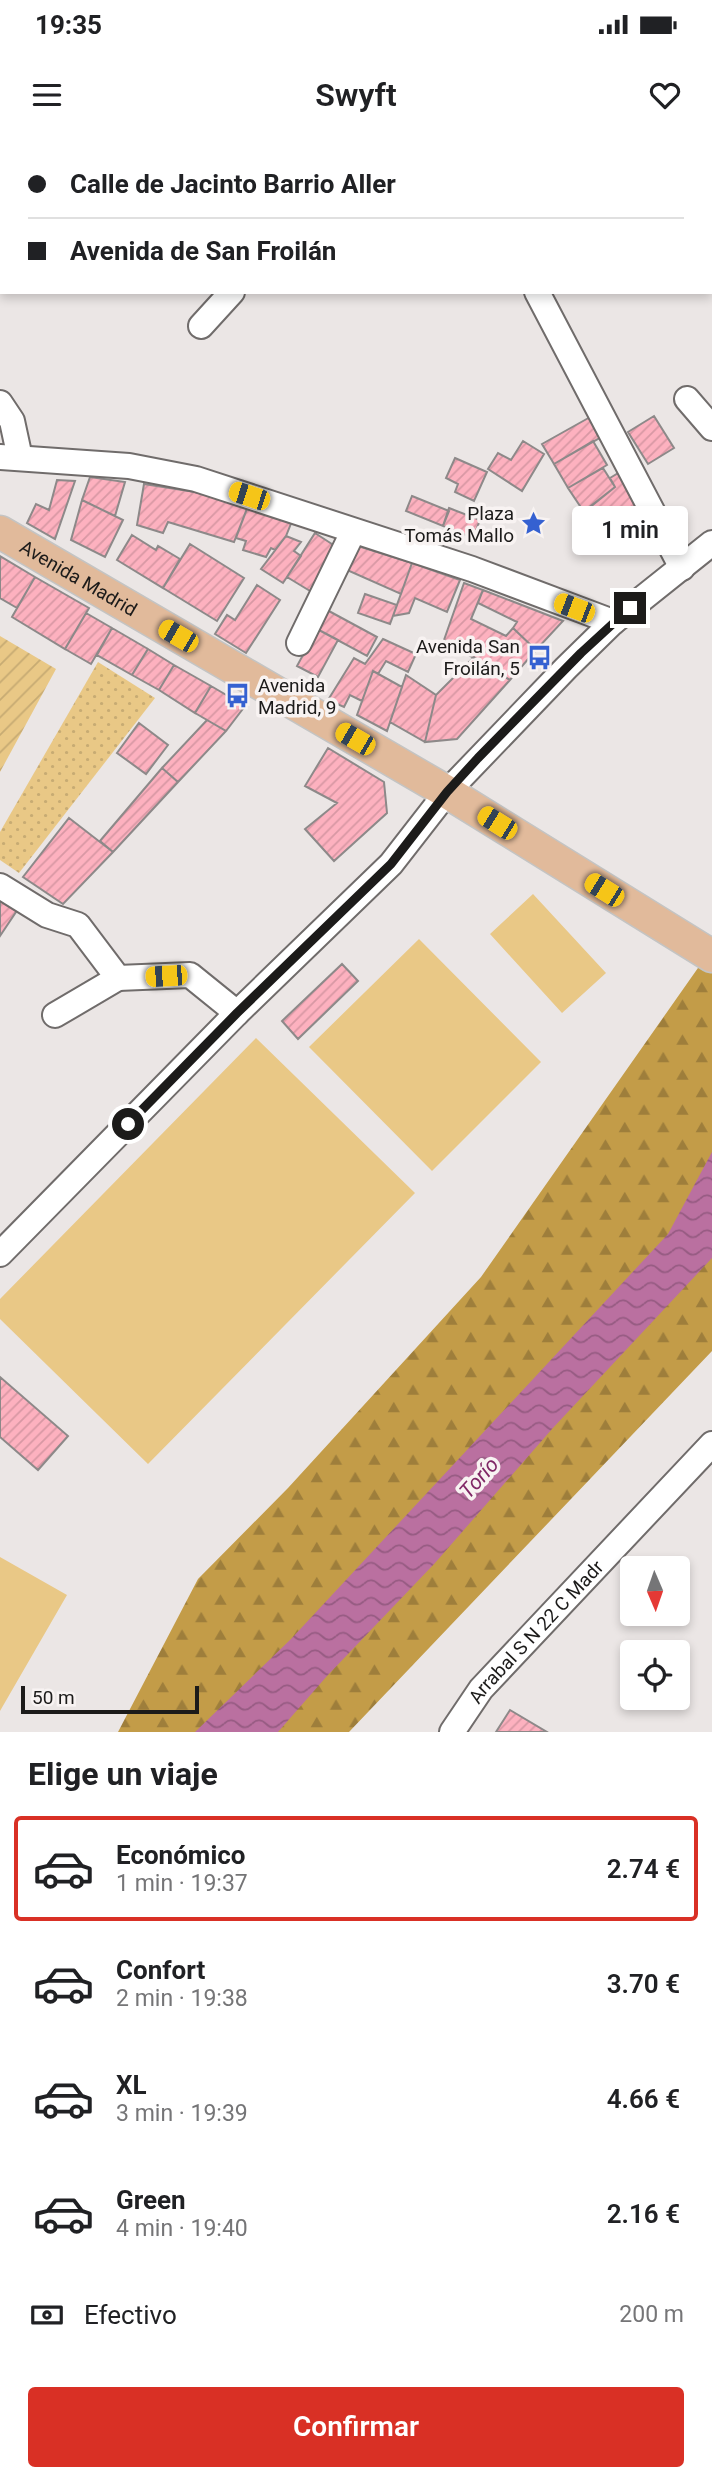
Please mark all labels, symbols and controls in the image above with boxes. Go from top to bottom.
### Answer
text: 19:35 [35,10,102,40]
icon: menu [28,76,66,114]
text: Swyft [315,76,397,114]
icon: heart [646,76,684,114]
text: Calle de Jacinto Barrio Aller [70,169,396,199]
text: Avenida de San Froilán [70,236,336,266]
car [226,480,273,512]
place label: Plaza Tomás Mallo [404,502,514,547]
callout: 1 min [572,506,688,556]
place icon: Plaza Tomás Mallo [520,510,548,538]
text: 1 min [601,517,659,544]
street label: Avenida Madrid [16,535,141,621]
car [551,591,598,625]
route end [614,592,646,624]
car [155,616,202,656]
place label: Avenida San Froilán, 5 [416,635,520,680]
bus stop icon: Avenida San Froilán, 5 [526,643,554,671]
place label: Avenida Madrid, 9 [258,674,337,719]
bus stop icon: Avenida Madrid, 9 [224,682,252,710]
car [332,719,379,759]
car [474,803,521,843]
car [581,870,628,910]
car [145,964,188,988]
route start [112,1108,144,1140]
water label: Torío [455,1453,503,1503]
street label: Arrabal S N 22 C Madr [463,1555,608,1707]
north arrow [620,1556,690,1626]
map controls [620,1556,690,1710]
button: locate [620,1640,690,1710]
scale bar [21,1683,200,1715]
text: 50 m [32,1686,75,1709]
text: Elige un viaje [28,1755,218,1793]
icon: car [32,1837,95,1900]
text: Económico [116,1840,245,1870]
text: 2.74 € [607,1854,680,1884]
text: 1 min · 19:37 [116,1870,248,1897]
icon: car [32,1952,95,2015]
text: Confort [116,1955,205,1985]
text: 3.70 € [607,1969,680,1999]
text: 2 min · 19:38 [116,1985,248,2012]
icon: car [32,2067,95,2130]
text: XL [116,2070,147,2100]
text: 4.66 € [607,2084,680,2114]
text: 3 min · 19:39 [116,2100,248,2127]
icon: car [32,2182,95,2245]
text: Green [116,2185,186,2215]
text: 2.16 € [607,2199,680,2229]
text: 4 min · 19:40 [116,2215,248,2242]
icon: cash [28,2296,66,2334]
text: Efectivo [84,2300,177,2330]
text: 200 m [619,2301,684,2328]
button: Confirmar [28,2387,684,2467]

